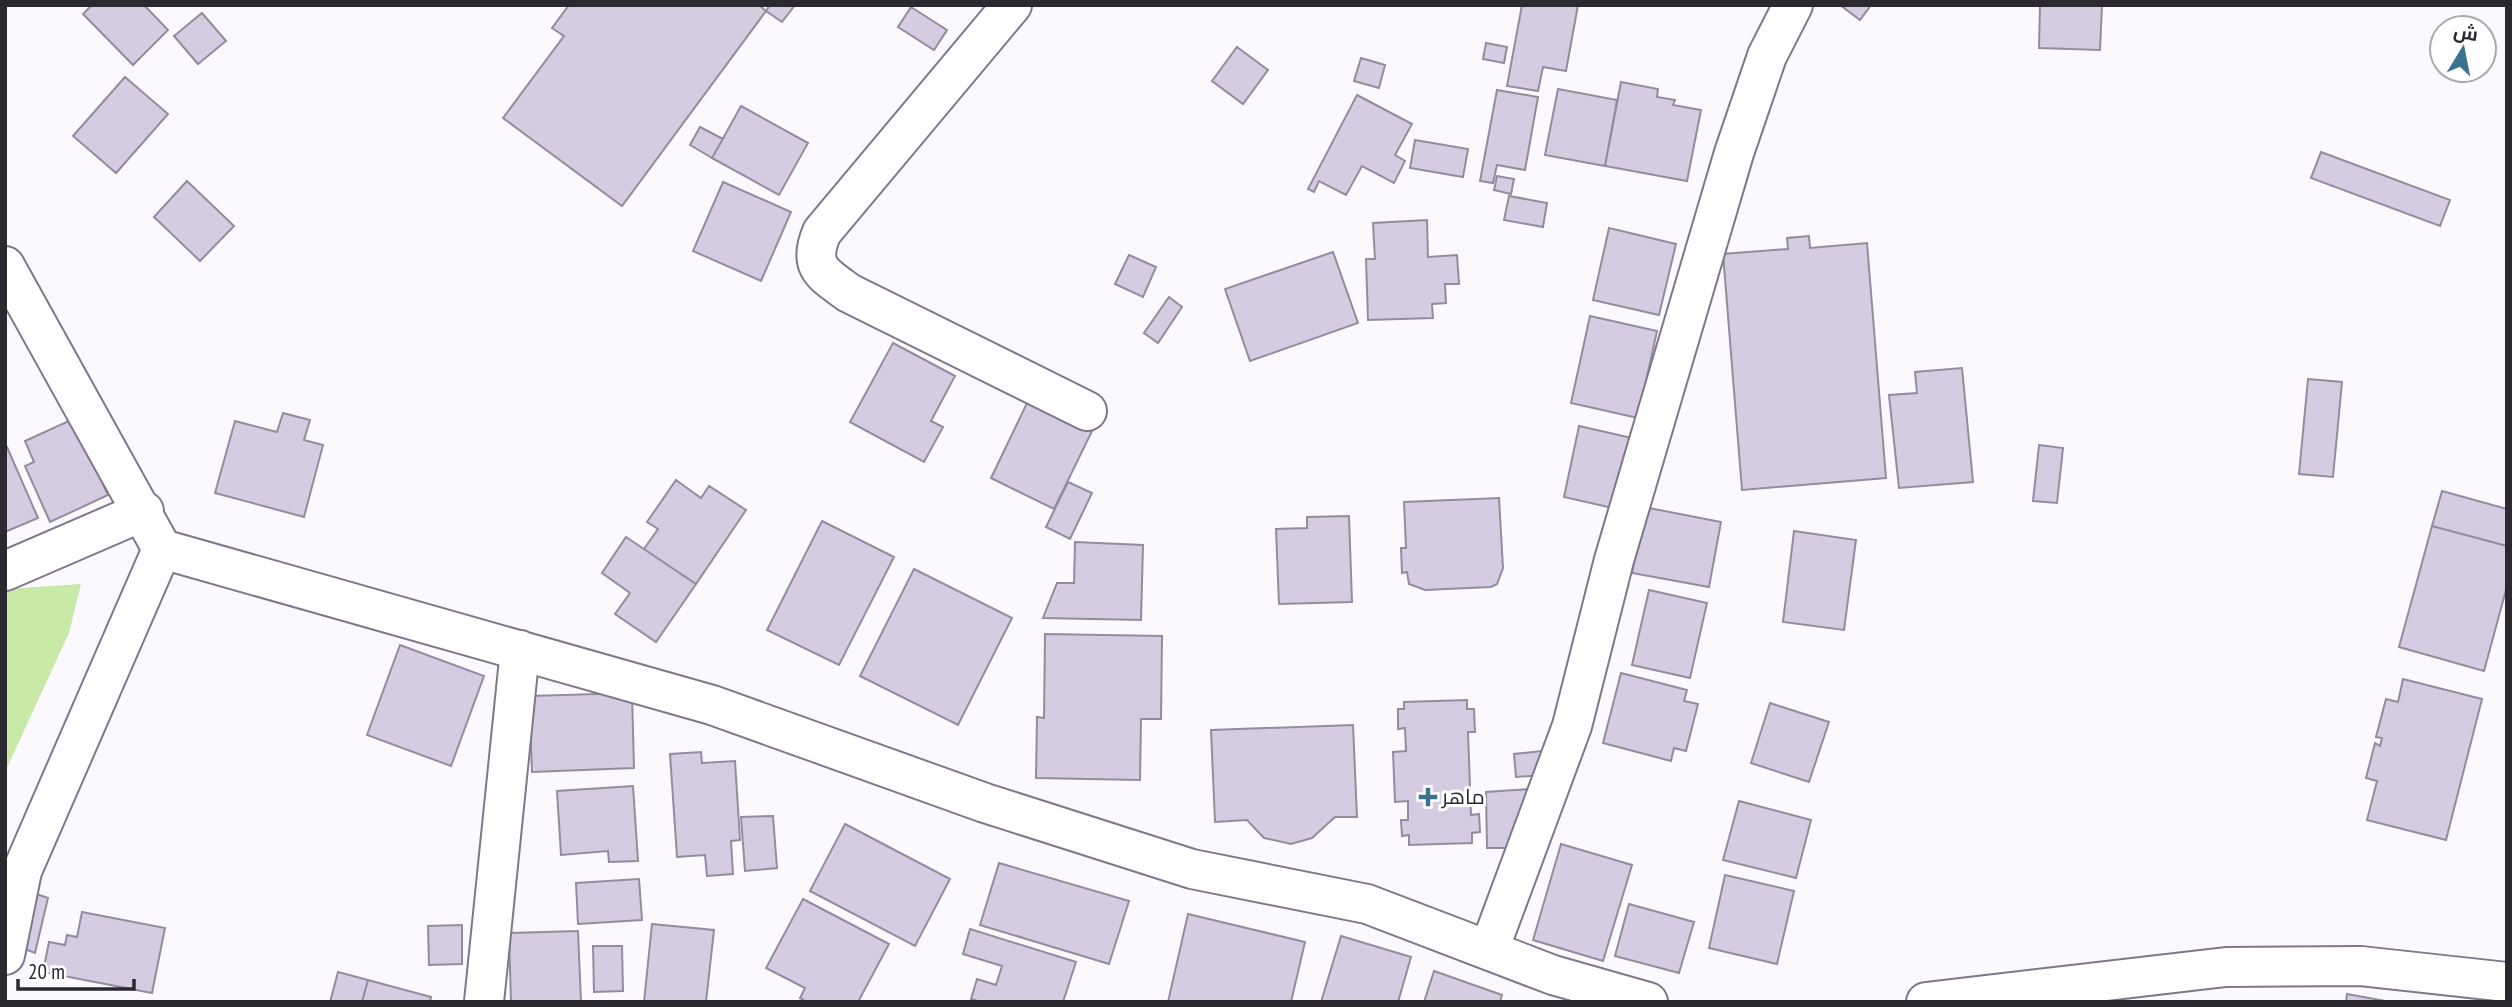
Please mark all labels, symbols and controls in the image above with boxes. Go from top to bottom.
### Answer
north arrow [2428,14,2498,84]
text: ش [2452,18,2480,46]
place label: ماهر [1441,783,1485,810]
marker: ماهر [1420,789,1436,805]
scale bar [18,948,133,992]
text: 20 m [28,958,65,985]

